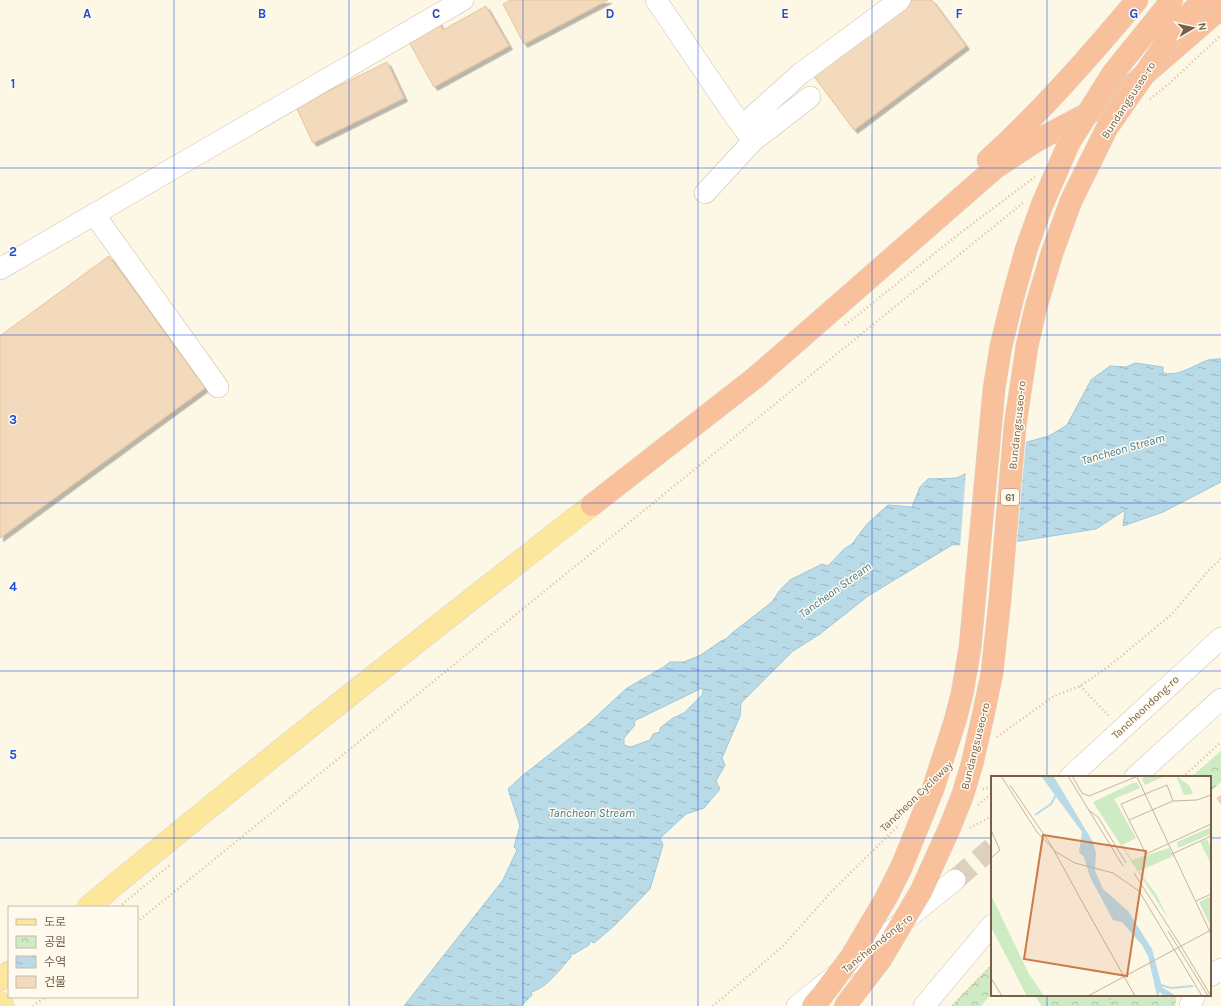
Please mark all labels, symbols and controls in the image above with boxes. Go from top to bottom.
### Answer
text: A [83,6,91,21]
text: B [258,6,266,21]
text: C [432,6,440,21]
text: D [606,6,615,21]
text: E [781,6,789,21]
text: F [955,6,963,21]
text: G [1130,6,1138,21]
north arrow [1173,8,1213,48]
text: N [1195,22,1209,31]
street label: Bundangsuseo-ro [1099,59,1158,141]
text: 1 [11,76,15,91]
text: 2 [9,244,17,259]
street label: Bundangsuseo-ro [1006,380,1029,470]
text: 3 [9,412,17,427]
water label: Tancheon Stream [1080,430,1166,468]
road number: 61 [1001,489,1019,505]
water label: Tancheon Stream [796,559,874,621]
text: 4 [9,579,17,594]
street label: Tancheondong-ro [1109,673,1182,742]
street label: Bundangsuseo-ro [958,701,993,791]
text: 5 [9,747,17,762]
street label: Tancheon Cycleway [877,758,955,834]
inset map [991,776,1211,996]
water label: Tancheon Stream [549,806,635,820]
legend [8,906,138,998]
street label: Tancheondong-ro [839,911,915,976]
text: 도로 [44,915,66,929]
text: 공원 [44,935,66,949]
text: 수역 [44,955,66,969]
text: 건물 [44,975,66,989]

